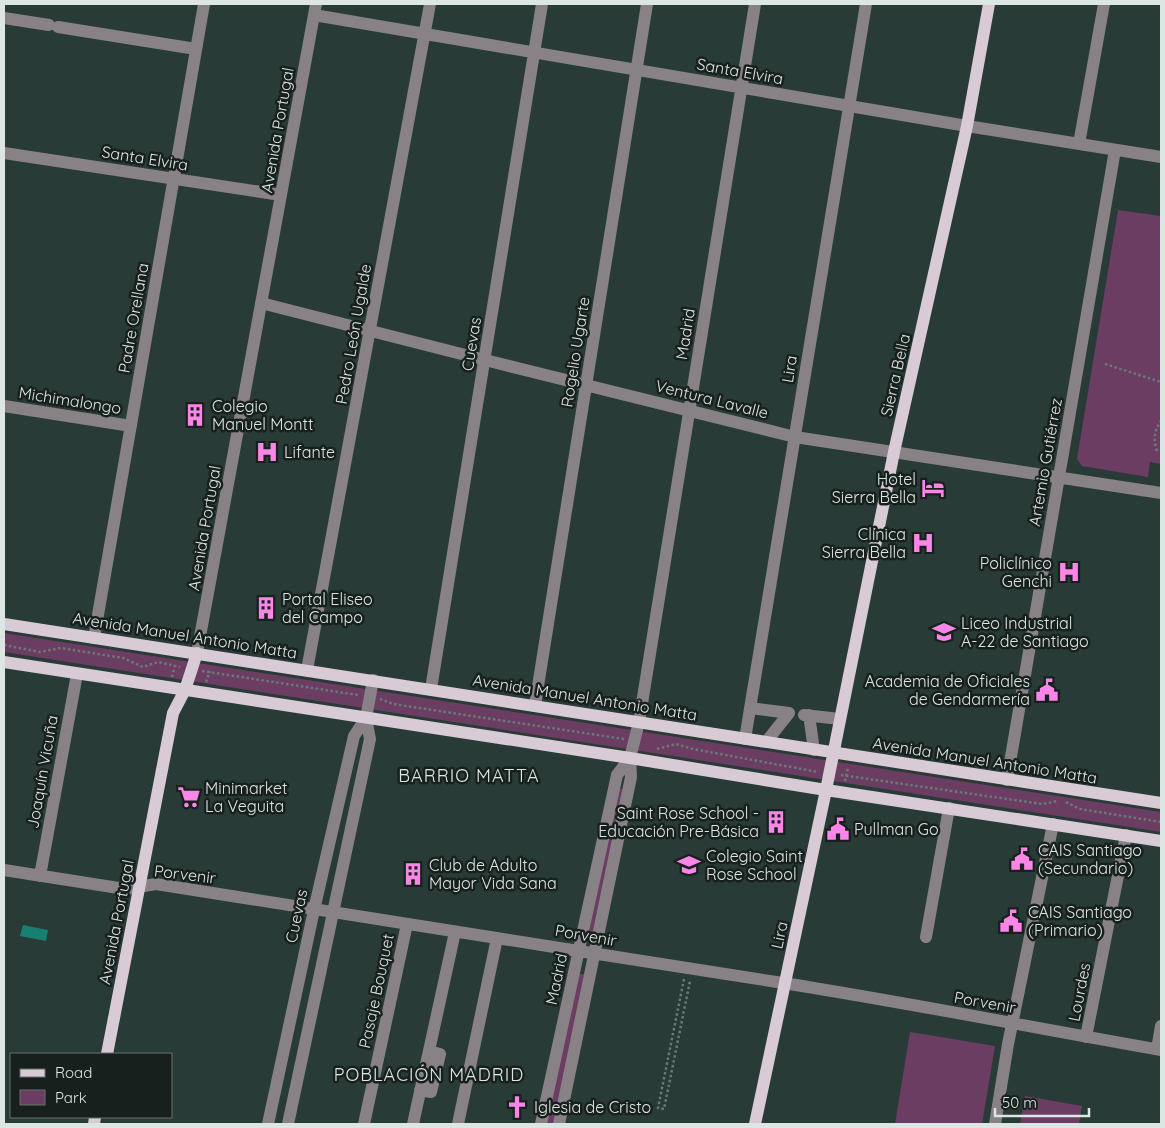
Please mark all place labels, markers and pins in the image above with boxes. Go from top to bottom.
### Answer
place label: Colegio Manuel Montt [212,396,313,434]
building icon: Colegio Manuel Montt [182,402,208,428]
hospital icon: Lifante [254,439,280,465]
place label: Lifante [284,442,335,462]
place label: Hotel Sierra Bella [832,469,916,507]
hotel icon: Hotel Sierra Bella [920,475,946,501]
place label: Clínica Sierra Bella [822,524,906,562]
hospital icon: Clínica Sierra Bella [910,530,936,556]
place label: Policlínico Genchi [980,553,1052,591]
hospital icon: Policlínico Genchi [1056,559,1082,585]
place label: Portal Eliseo del Campo [282,589,373,627]
building icon: Portal Eliseo del Campo [253,595,279,621]
place label: Liceo Industrial A-22 de Santiago [961,613,1089,651]
school or university icon: Liceo Industrial A-22 de Santiago [931,619,957,645]
place label: Academia de Oficiales de Gendarmería [865,671,1030,709]
public building icon: Academia de Oficiales de Gendarmería [1034,677,1060,703]
place label: Minimarket La Veguita [205,778,287,816]
supermarket icon: Minimarket La Veguita [176,784,202,810]
place label: Saint Rose School - Educación Pre-Básica [598,803,759,841]
building icon: Saint Rose School - Educación Pre-Básica [763,809,789,835]
public building icon: Pullman Go [825,816,851,842]
place label: Pullman Go [854,819,939,839]
place label: CAIS Santiago (Secundario) [1038,840,1142,878]
place label: Colegio Saint Rose School [706,846,803,884]
public building icon: CAIS Santiago (Secundario) [1009,846,1035,872]
school or university icon: Colegio Saint Rose School [676,852,702,878]
place label: Club de Adulto Mayor Vida Sana [429,855,557,893]
building icon: Club de Adulto Mayor Vida Sana [400,861,426,887]
place label: CAIS Santiago (Primario) [1028,902,1132,940]
public building icon: CAIS Santiago (Primario) [998,908,1024,934]
church icon: Iglesia de Cristo [504,1094,530,1120]
place label: Iglesia de Cristo [534,1097,651,1117]

